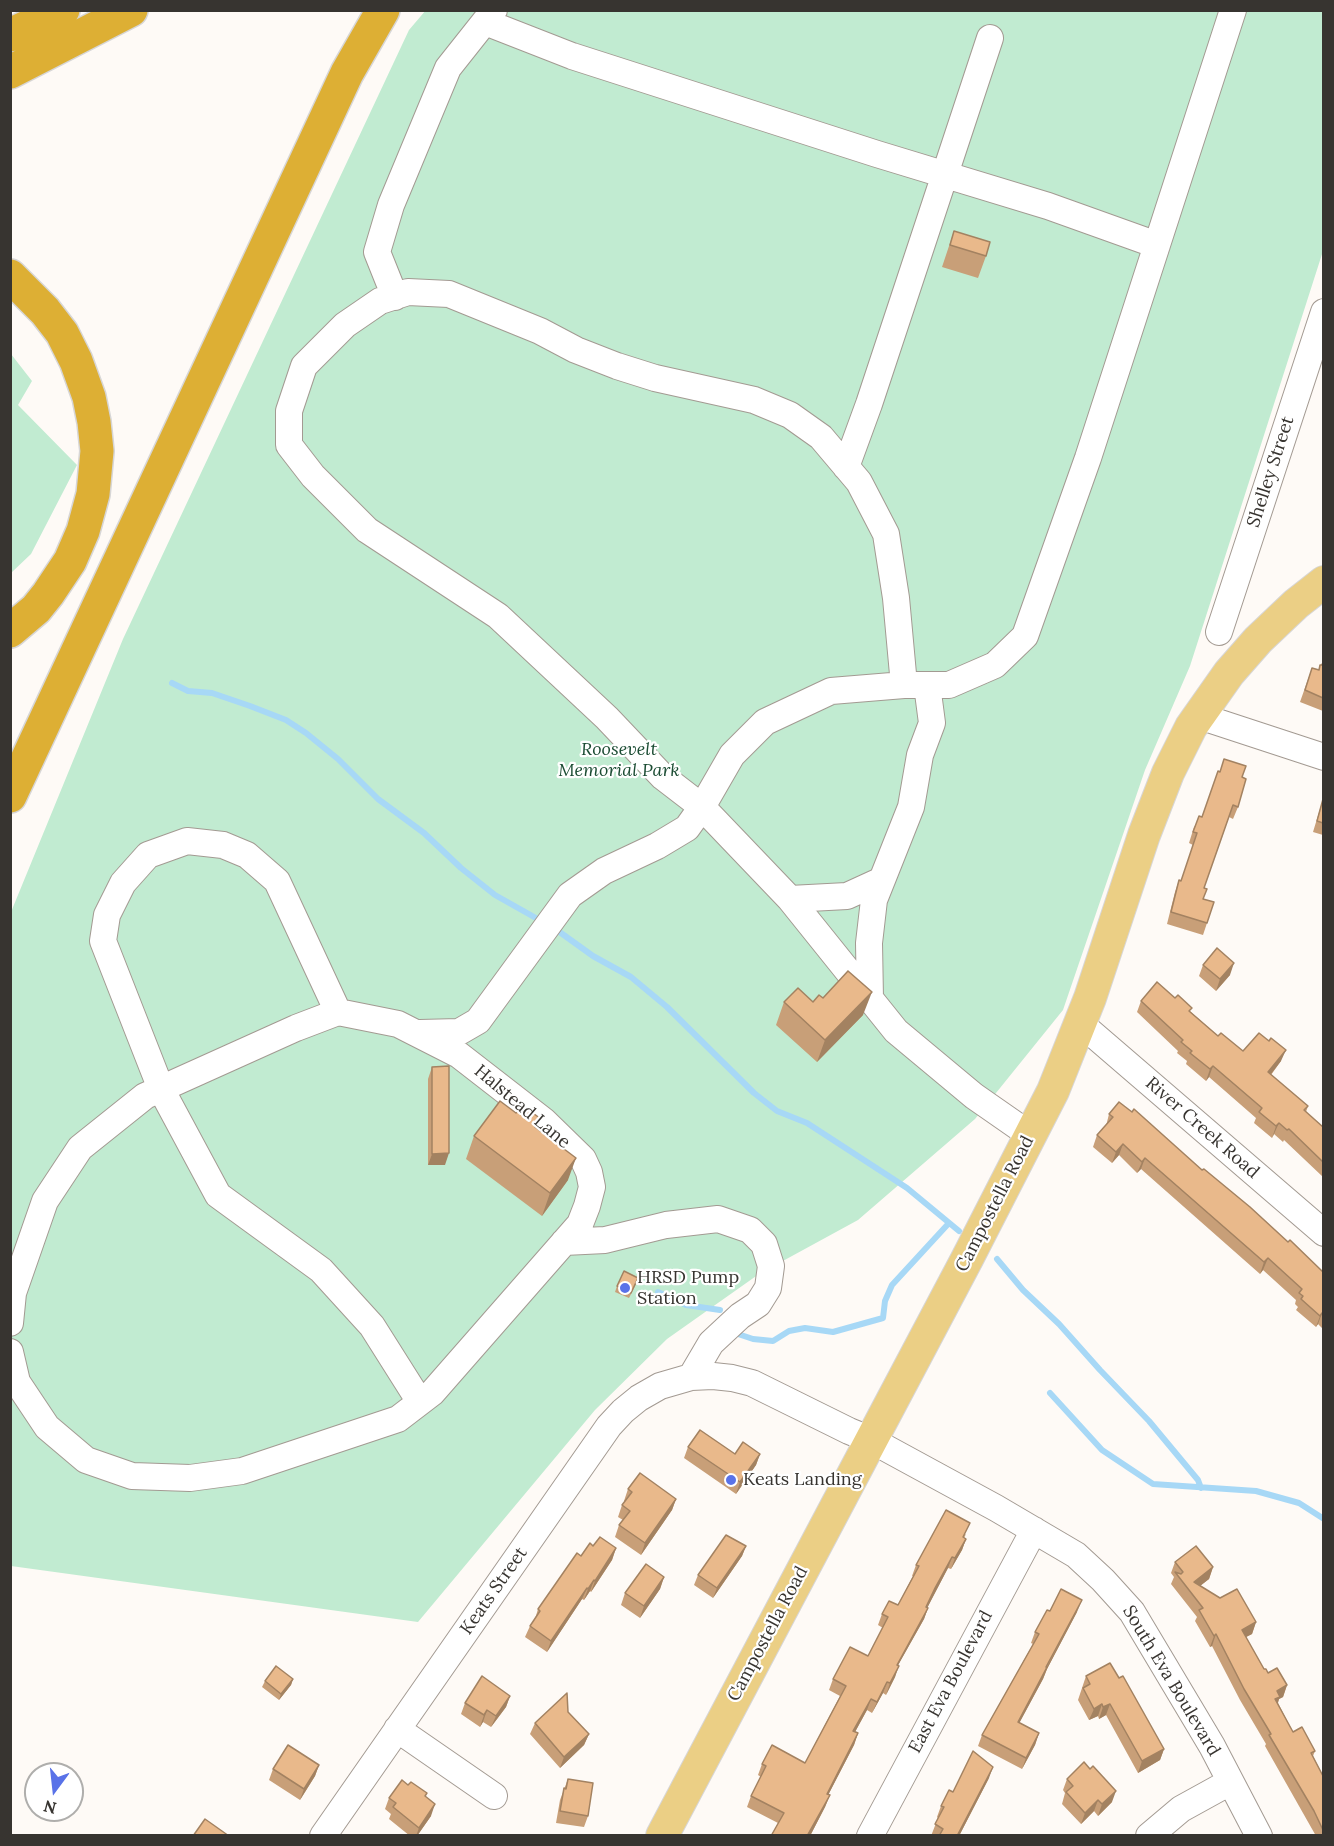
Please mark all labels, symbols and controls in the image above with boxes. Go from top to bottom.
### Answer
street label: Shelley Street [1243,414,1299,530]
park label: Roosevelt Memorial Park [558,739,680,782]
street label: Halstead Lane [470,1061,574,1153]
street label: River Creek Road [1141,1073,1263,1183]
street label: Campostella Road [951,1132,1039,1276]
place label: HRSD Pump Station [637,1267,739,1310]
marker: HRSD Pump Station [618,1281,632,1295]
place label: Keats Landing [743,1469,862,1491]
marker: Keats Landing [724,1473,738,1487]
street label: Keats Street [456,1543,532,1639]
street label: Campostella Road [723,1563,813,1705]
street label: South Eva Boulevard [1118,1602,1224,1760]
street label: East Eva Boulevard [904,1607,998,1757]
north arrow [24,1762,84,1822]
text: N [41,1796,58,1819]

